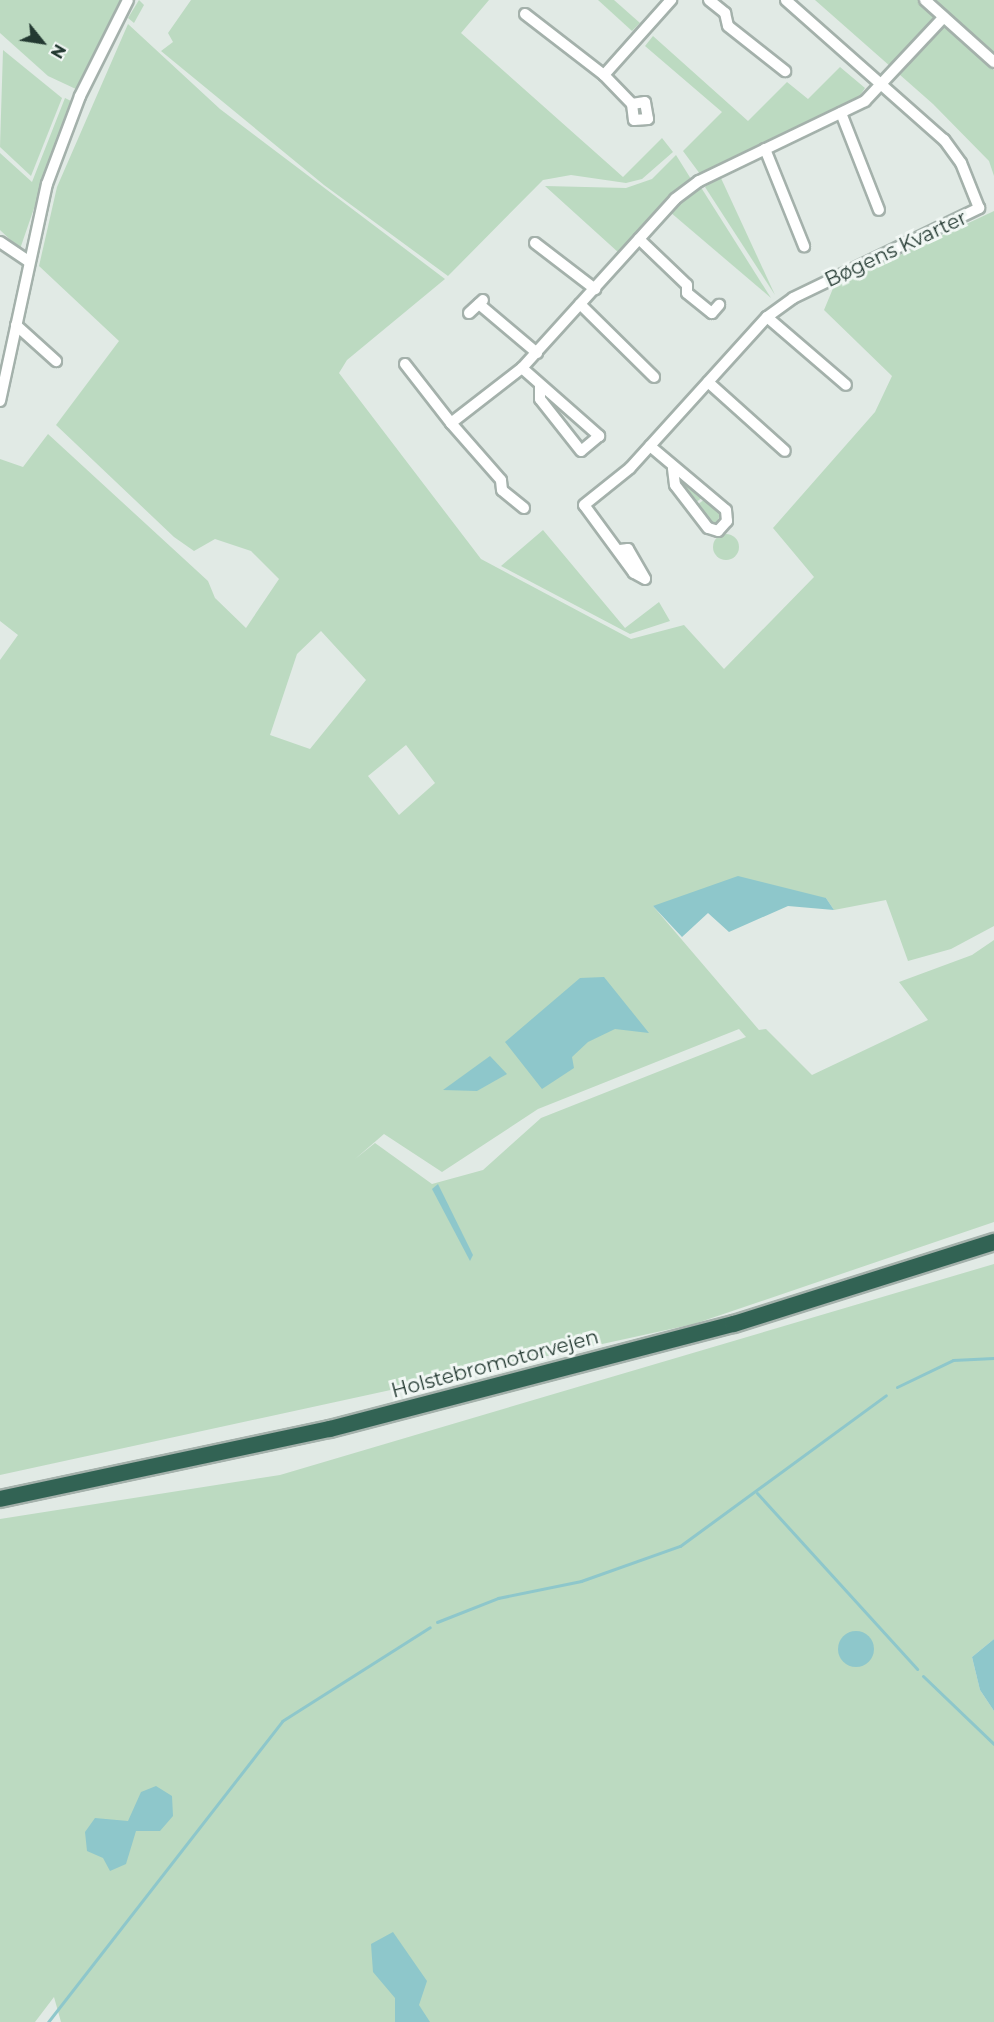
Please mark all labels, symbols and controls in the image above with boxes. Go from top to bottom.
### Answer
north arrow [12,12,72,72]
text: N [47,41,69,62]
street label: Bøgens Kvarter [821,206,971,292]
street label: Holstebromotorvejen [389,1325,601,1403]

